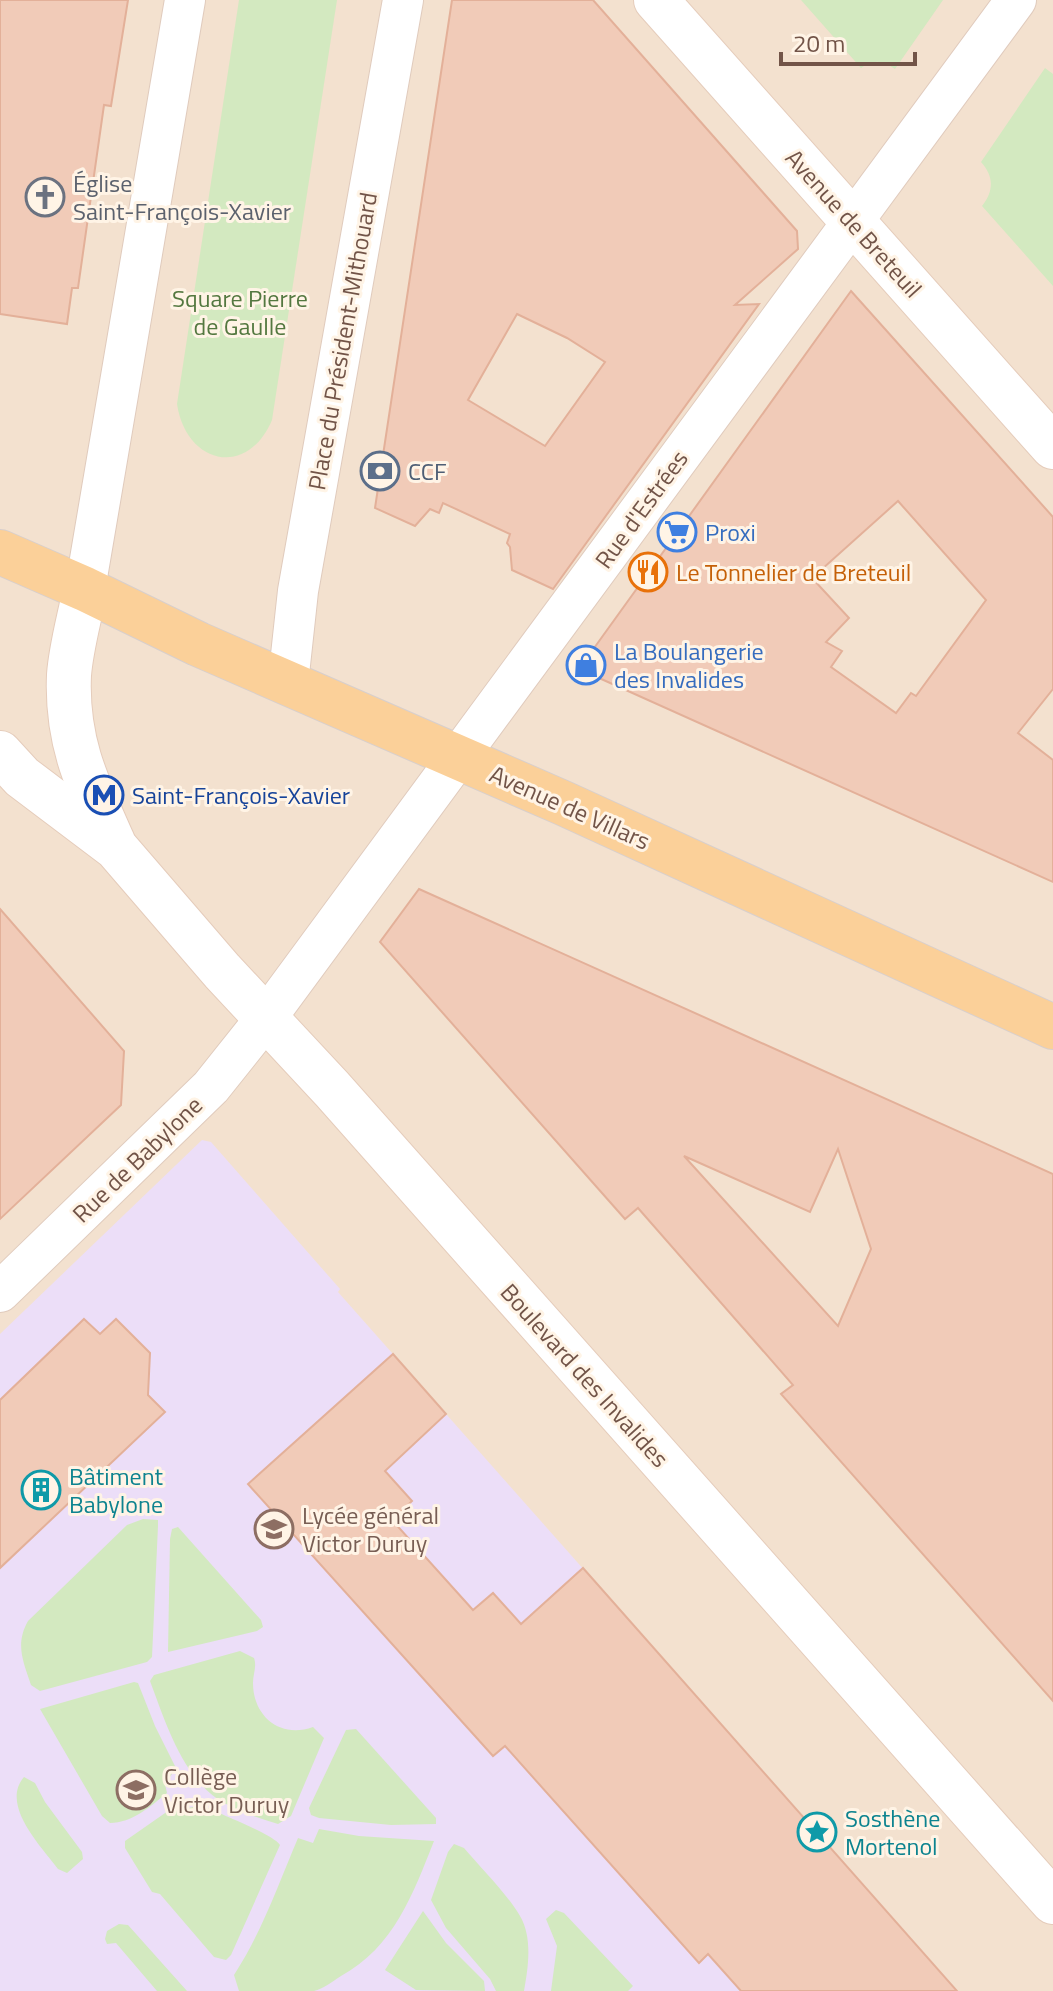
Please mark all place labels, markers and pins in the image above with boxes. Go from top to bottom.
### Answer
place label: Église Saint-François-Xavier [73,165,291,229]
church icon: Église Saint-François-Xavier [24,176,66,218]
bank icon: CCF [359,450,401,492]
place label: CCF [408,453,447,489]
supermarket icon: Proxi [656,511,698,553]
place label: Proxi [705,514,756,550]
restaurant icon: Le Tonnelier de Breteuil [627,551,669,593]
place label: Le Tonnelier de Breteuil [676,554,911,590]
place label: La Boulangerie des Invalides [614,633,764,697]
shop icon: La Boulangerie des Invalides [565,644,607,686]
metro station icon: Saint-François-Xavier [83,774,125,816]
place label: Saint-François-Xavier [132,777,350,813]
place label: Bâtiment Babylone [69,1458,163,1522]
building icon: Bâtiment Babylone [20,1469,62,1511]
place label: Lycée général Victor Duruy [302,1497,439,1561]
school or university icon: Lycée général Victor Duruy [253,1508,295,1550]
place label: Collège Victor Duruy [164,1758,290,1822]
school or university icon: Collège Victor Duruy [115,1769,157,1811]
place label: Sosthène Mortenol [845,1800,940,1864]
place icon: Sosthène Mortenol [796,1811,838,1853]

